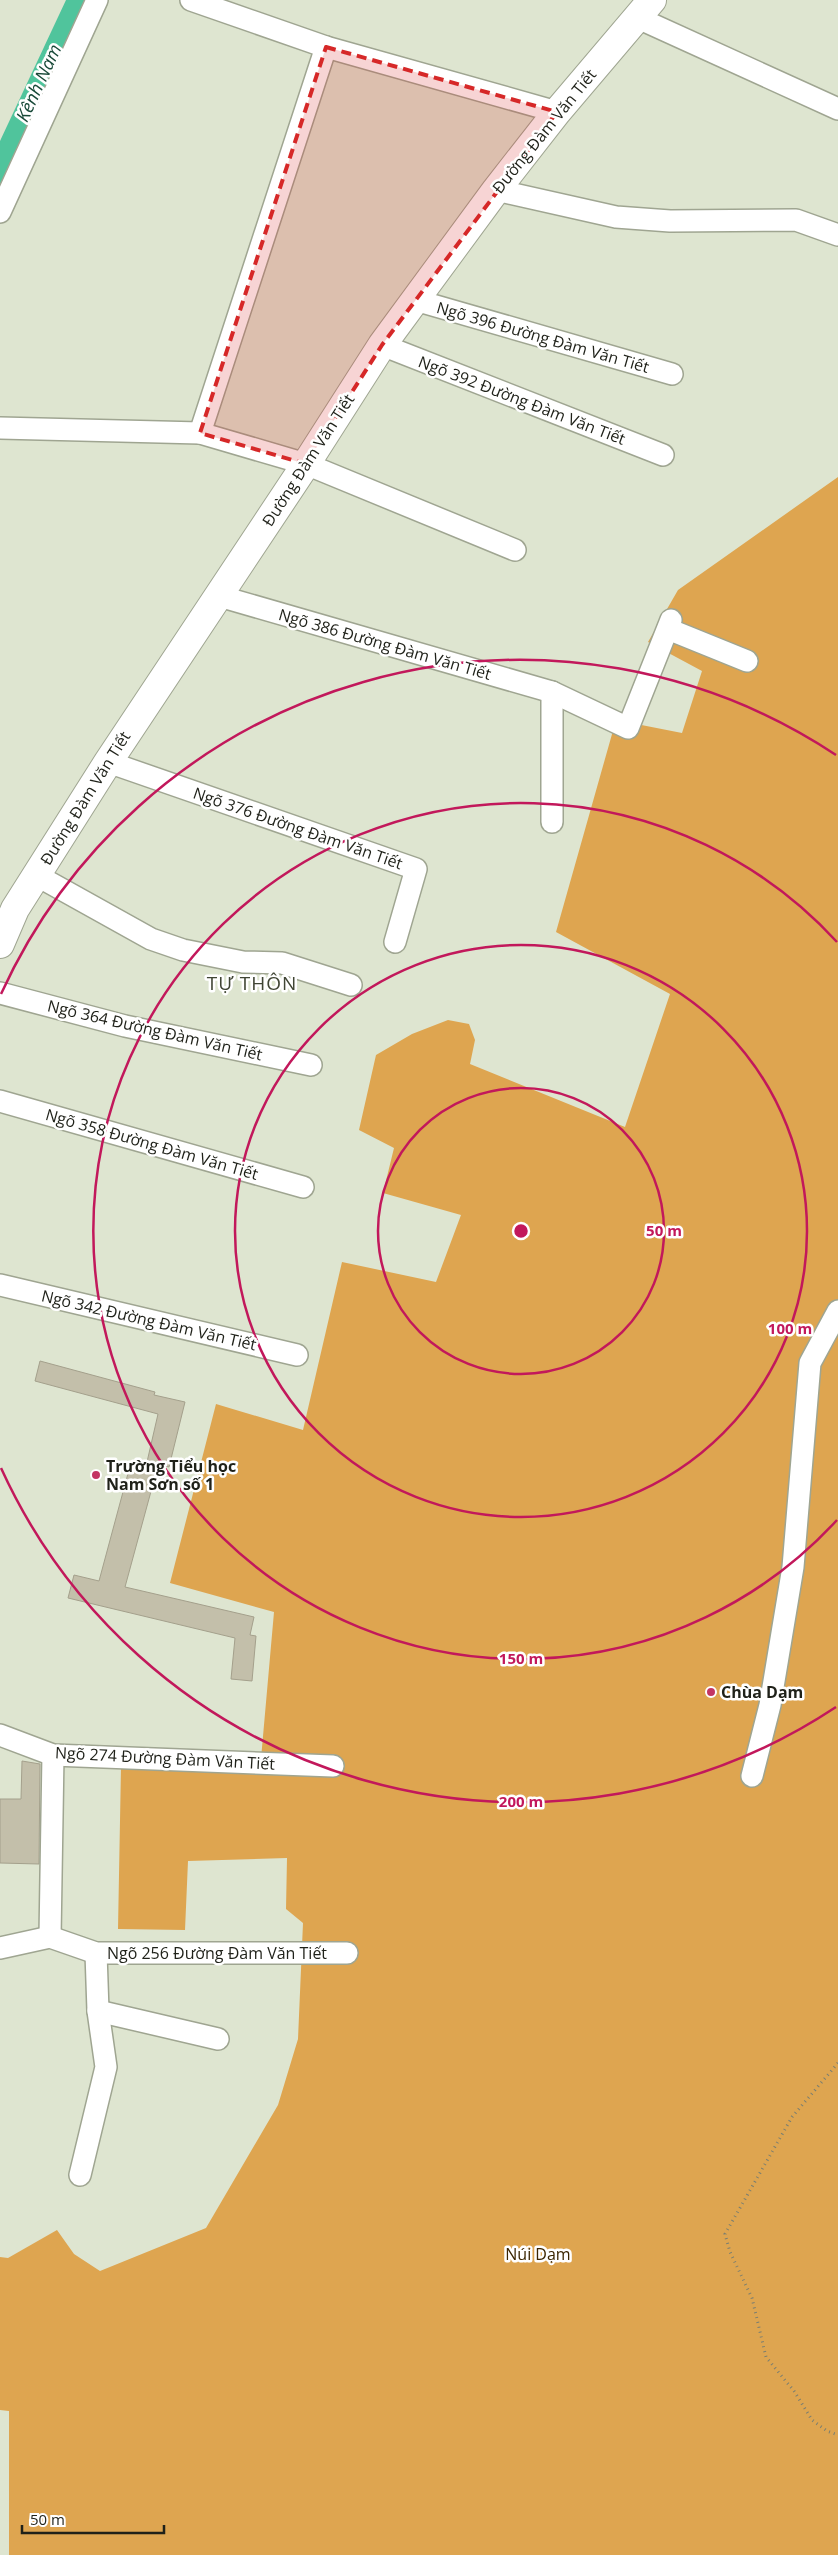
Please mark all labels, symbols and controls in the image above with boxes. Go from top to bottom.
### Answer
water label: Kênh Nam [10,40,67,125]
street label: Đường Đàm Văn Tiết [487,64,601,198]
street label: Ngõ 396 Đường Đàm Văn Tiết [434,296,652,378]
street label: Ngõ 392 Đường Đàm Văn Tiết [415,350,629,450]
street label: Đường Đàm Văn Tiết [257,389,359,531]
street label: Ngõ 386 Đường Đàm Văn Tiết [276,603,494,685]
street label: Đường Đàm Văn Tiết [35,727,135,869]
street label: Ngõ 376 Đường Đàm Văn Tiết [190,782,406,874]
district label: TỰ THÔN [207,970,297,996]
street label: Ngõ 364 Đường Đàm Văn Tiết [45,995,265,1066]
street label: Ngõ 358 Đường Đàm Văn Tiết [43,1103,261,1185]
text: 50 m [646,1220,682,1240]
centre of rings [512,1222,530,1240]
street label: Ngõ 342 Đường Đàm Văn Tiết [39,1285,259,1356]
text: 100 m [768,1318,812,1338]
place label: Trường Tiểu học Nam Sơn số 1 [106,1455,236,1495]
marker: Trường Tiểu học Nam Sơn số 1 [90,1469,102,1481]
text: 150 m [499,1648,543,1668]
place label: Chùa Dạm [721,1681,803,1703]
marker: Chùa Dạm [705,1686,717,1698]
street label: Ngõ 274 Đường Đàm Văn Tiết [54,1741,276,1775]
text: 200 m [499,1791,543,1811]
street label: Ngõ 256 Đường Đàm Văn Tiết [107,1942,327,1964]
park label: Núi Dạm [505,2243,571,2265]
scale bar [22,2502,165,2534]
text: 50 m [30,2509,65,2529]

